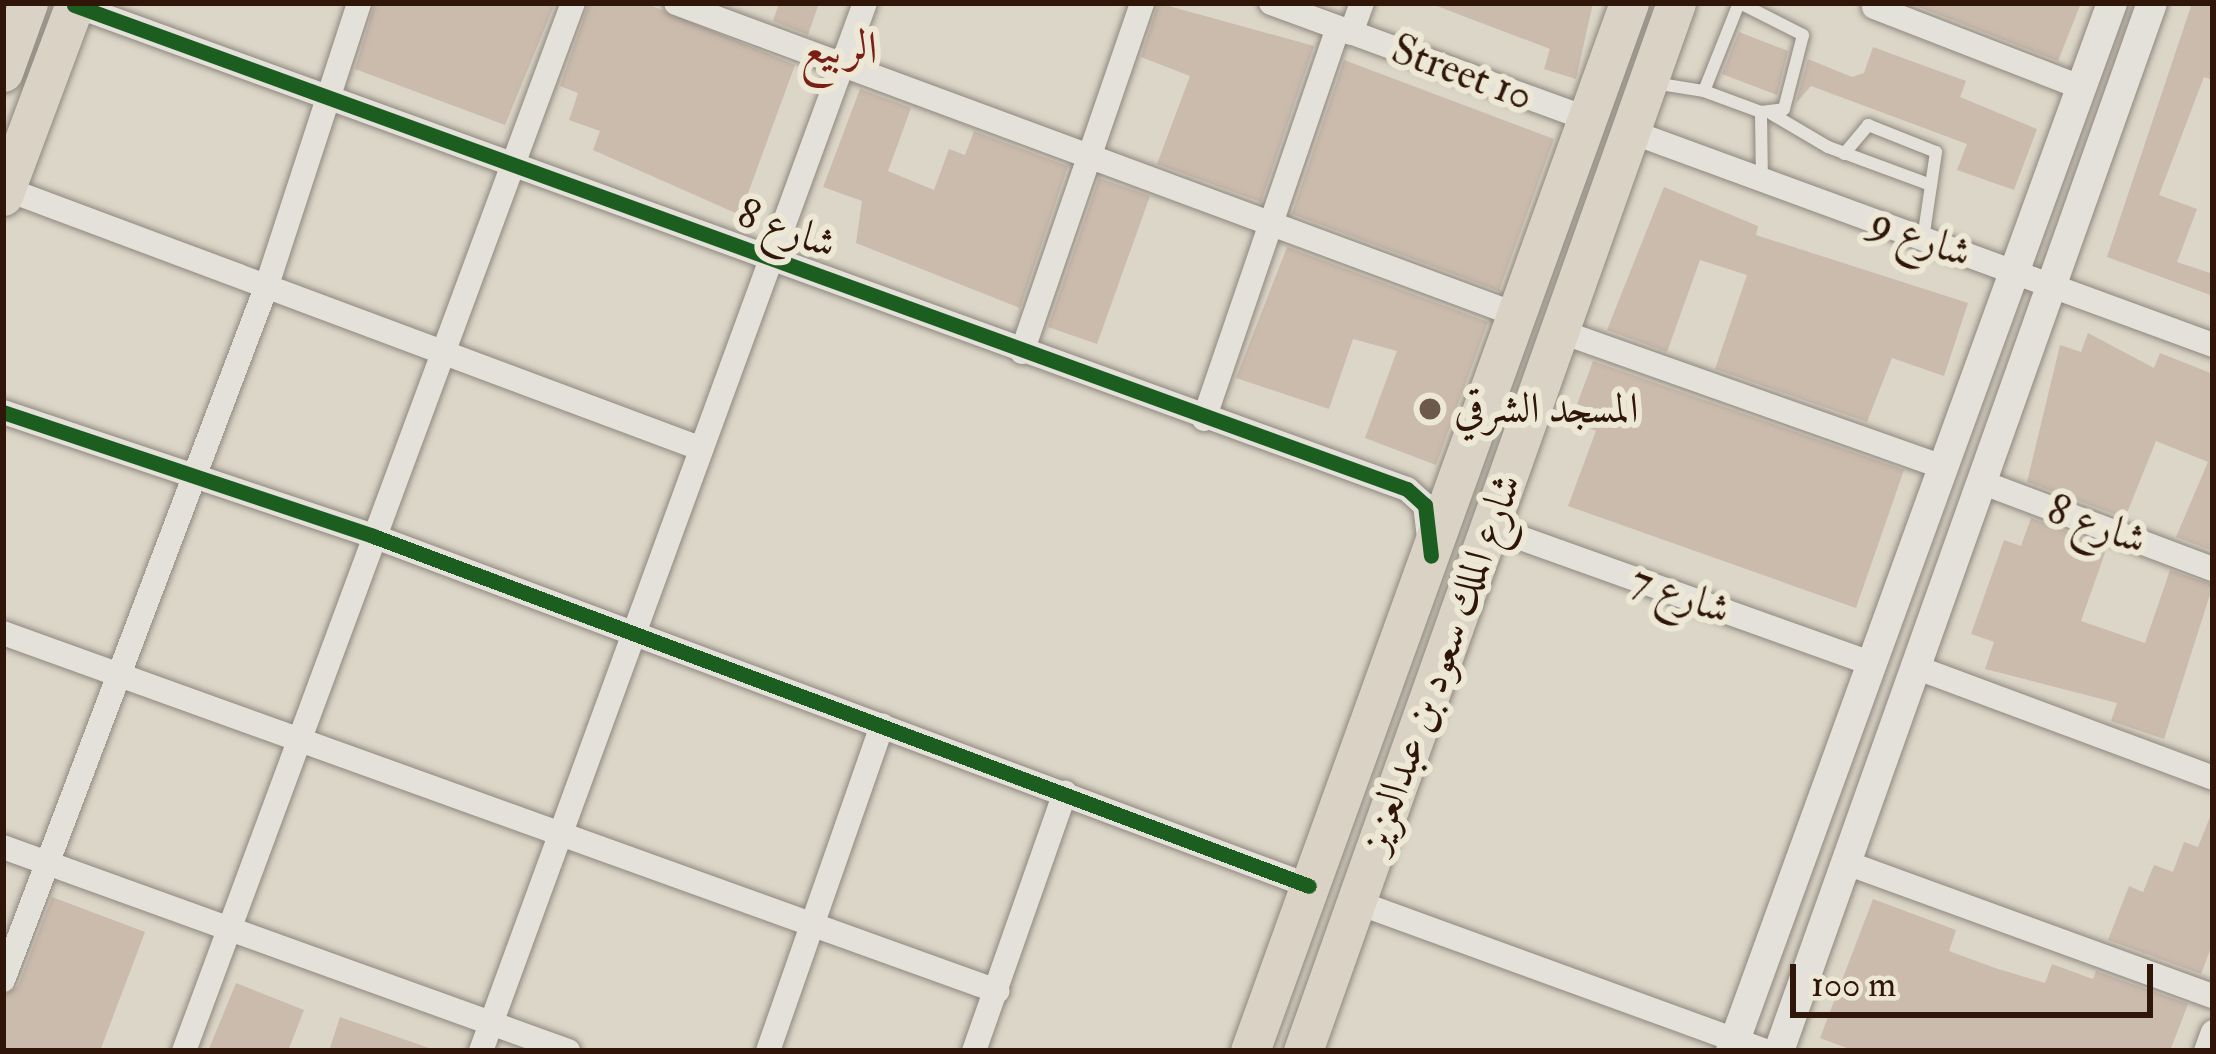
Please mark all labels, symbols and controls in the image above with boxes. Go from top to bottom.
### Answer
district label: الربيع [800,23,878,77]
street label: Street 10 [1385,24,1539,122]
street label: شارع 8 [731,188,843,270]
street label: شارع 9 [1864,197,1978,279]
place label: المسجد الشرقي [1454,384,1639,434]
marker: المسجد الشرقي [1417,396,1443,422]
street label: شارع الملك سعود بن عبدالعزيز [1349,467,1533,859]
street label: شارع 8 [2041,484,2153,566]
street label: شارع 7 [1625,554,1737,636]
scale bar [1796,940,2159,1014]
text: 100 m [1811,962,1896,1007]

